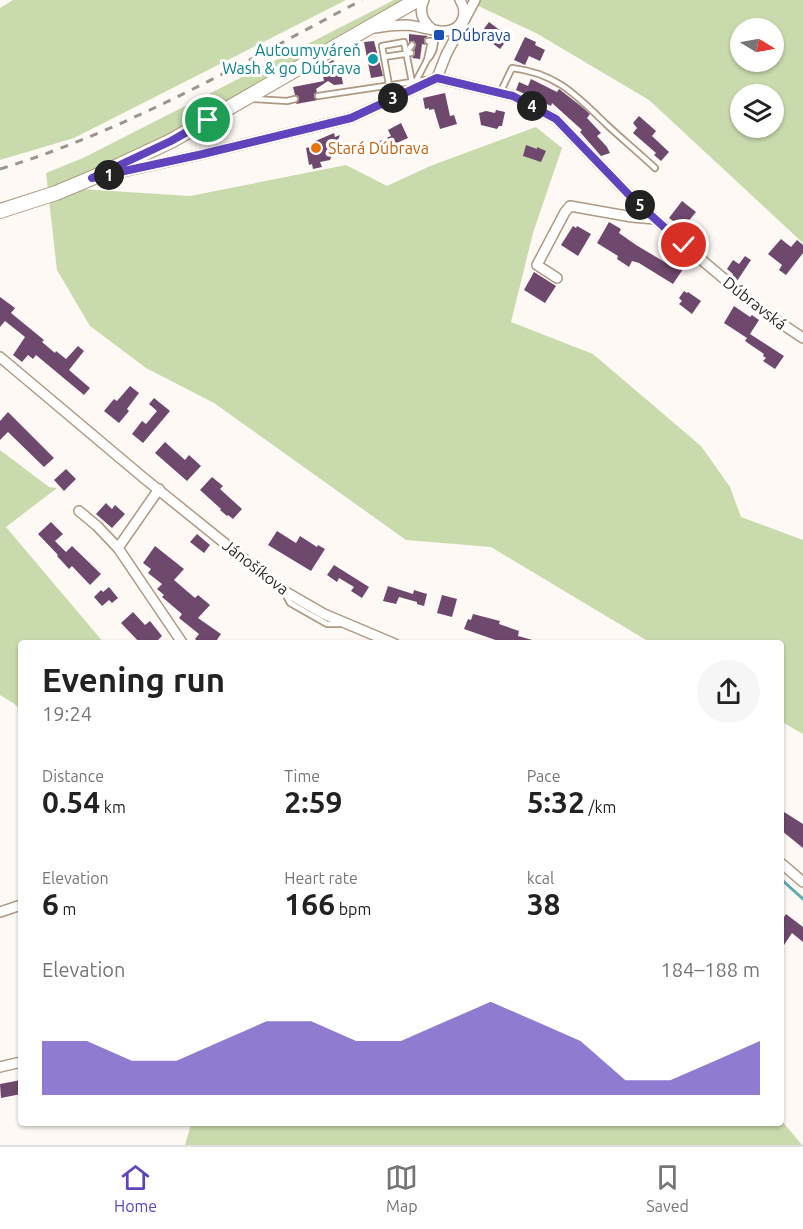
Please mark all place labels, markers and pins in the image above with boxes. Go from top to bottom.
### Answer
place label: Dúbrava [451,26,511,44]
marker: Dúbrava [432,28,446,42]
place label: Autoumyváreň Wash & go Dúbrava [222,41,361,77]
marker: Autoumyváreň Wash & go Dúbrava [366,52,380,66]
pin: 3 [378,83,408,113]
pin: 4 [517,91,547,121]
pin [182,94,233,145]
place label: Stará Dúbrava [328,139,429,157]
marker: Stará Dúbrava [309,141,323,155]
pin: 1 [94,160,124,190]
pin: 5 [625,190,655,220]
pin [658,219,709,270]

